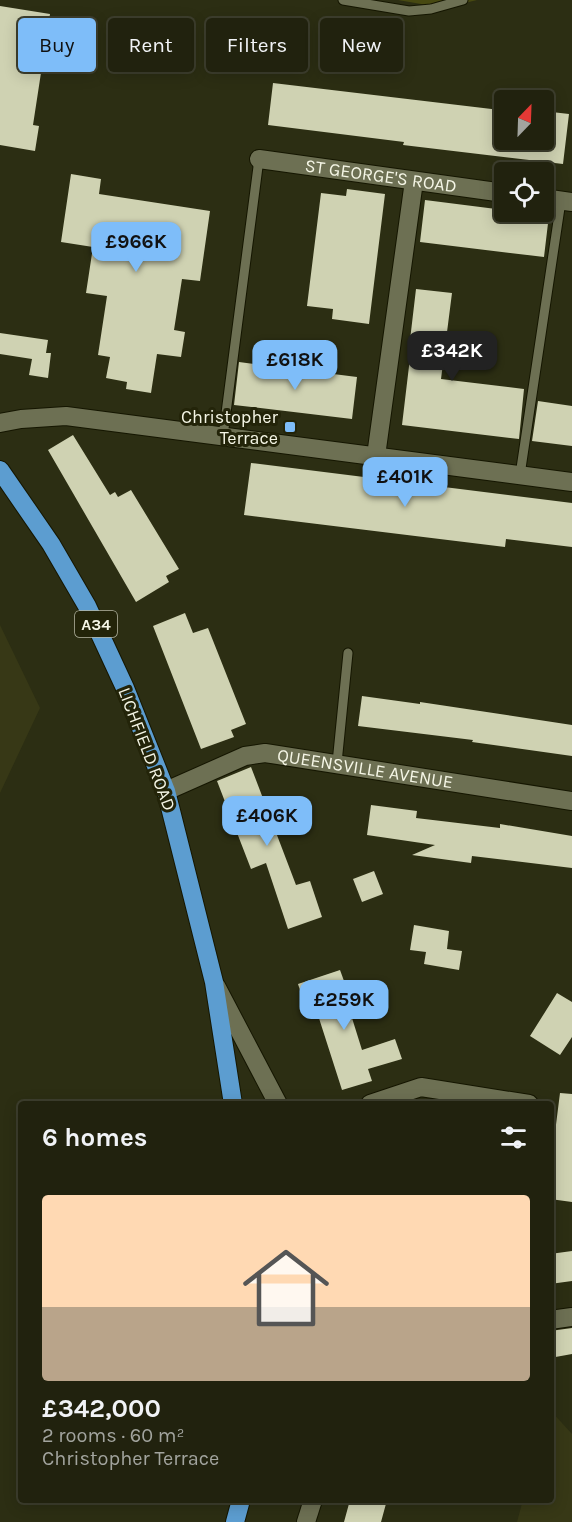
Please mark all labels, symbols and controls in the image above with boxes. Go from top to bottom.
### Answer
chip: Buy [18,18,96,72]
chip: Rent [108,18,194,72]
chip: Filters [206,18,308,72]
chip: New [320,18,403,72]
north arrow [494,90,554,150]
map controls [494,90,554,222]
street label: ST GEORGE'S ROAD [304,155,458,197]
button: locate [494,162,554,222]
pin: £966K [94,222,178,273]
text: £966K [105,230,167,253]
pin: £342K [410,331,494,382]
text: £342K [421,339,483,362]
pin: £618K [253,340,337,391]
text: £618K [266,348,324,371]
place label: Christopher Terrace [181,406,278,449]
marker: Christopher Terrace [283,420,297,434]
pin: £401K [363,457,447,508]
text: £401K [377,465,433,488]
road number: A34 [75,611,117,637]
street label: LICHFIELD ROAD [113,684,181,814]
street label: QUEENSVILLE AVENUE [276,744,455,793]
pin: £406K [225,796,309,847]
text: £406K [236,804,298,827]
pin: £259K [302,980,386,1031]
text: £259K [313,988,375,1011]
icon: filters [497,1121,530,1154]
text: 6 homes [42,1122,147,1153]
icon: home [232,1234,340,1342]
text: £342,000 [42,1393,161,1424]
text: 2 rooms · 60 m² [42,1424,185,1447]
text: Christopher Terrace [42,1447,219,1470]

